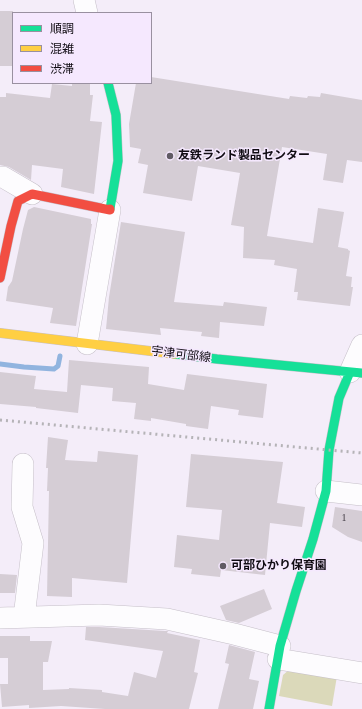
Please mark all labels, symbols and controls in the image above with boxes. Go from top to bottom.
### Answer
legend [12,12,152,84]
text: 順調 [50,22,74,36]
text: 混雑 [50,42,74,56]
text: 渋滞 [50,62,74,76]
place label: 友鉄ランド製品センター [178,149,310,163]
marker: 友鉄ランド製品センター [165,151,175,161]
street label: 宇津可部線 [150,344,212,366]
house number: 1 [342,512,346,524]
place label: 可部ひかり保育園 [231,559,327,573]
marker: 可部ひかり保育園 [218,561,228,571]

